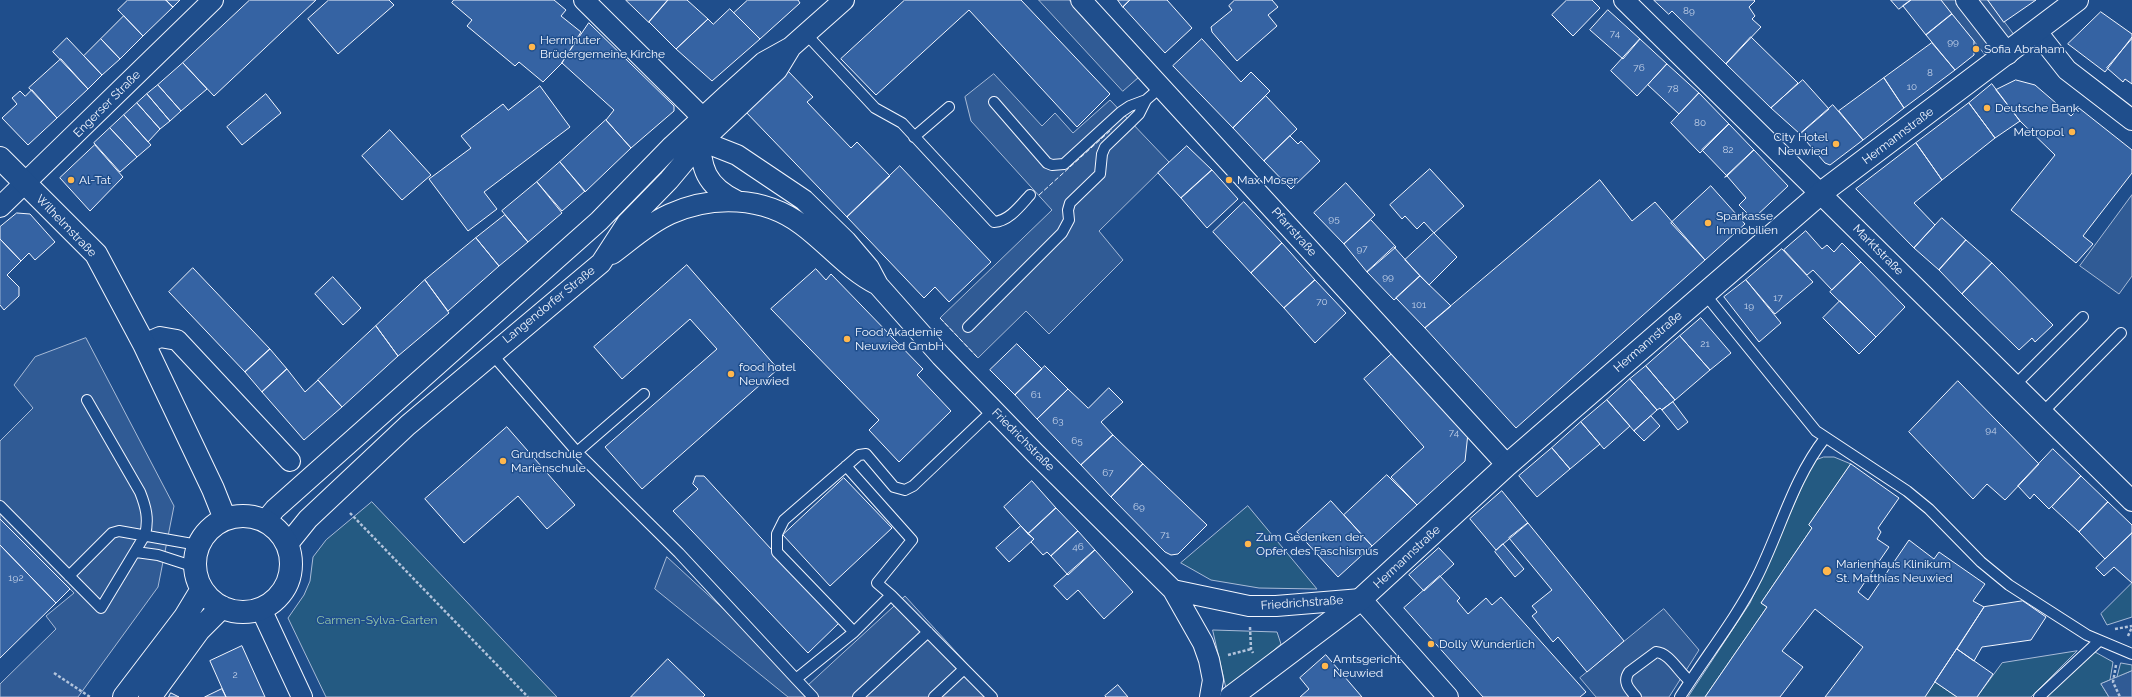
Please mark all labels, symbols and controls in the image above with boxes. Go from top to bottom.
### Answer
house number: 89 [1683,5,1695,17]
house number: 74 [1610,28,1620,40]
place label: Herrnhuter Brüdergemeine Kirche [540,33,665,61]
house number: 99 [1947,36,1959,48]
marker: Herrnhuter Brüdergemeine Kirche [527,42,537,52]
place label: Sofia Abraham [1984,42,2065,56]
marker: Sofia Abraham [1971,44,1981,54]
house number: 76 [1633,62,1645,74]
house number: 8 [1927,67,1933,79]
street label: Engerser Straße [71,68,143,140]
house number: 10 [1907,81,1917,93]
house number: 78 [1667,83,1679,95]
place label: Deutsche Bank [1995,101,2079,115]
marker: Deutsche Bank [1982,103,1992,113]
street label: Hermannstraße [1859,104,1937,168]
house number: 80 [1694,117,1706,129]
place label: Metropol [2014,125,2064,139]
marker: Metropol [2067,127,2077,137]
place label: City Hotel Neuwied [1774,130,1828,158]
marker: City Hotel Neuwied [1831,139,1841,149]
house number: 82 [1722,144,1734,156]
place label: Al-Tat [79,173,111,187]
place label: Max Moser [1237,173,1298,187]
marker: Al-Tat [66,175,76,185]
marker: Max Moser [1224,175,1234,185]
street label: Wilhelmstraße [33,192,99,260]
street label: Pfarrstraße [1268,205,1320,259]
place label: Sparkasse Immobilien [1716,209,1778,237]
house number: 95 [1328,213,1340,225]
marker: Sparkasse Immobilien [1703,218,1713,228]
street label: Marktstraße [1850,222,1906,278]
house number: 97 [1356,243,1368,255]
street label: Langendorfer Straße [500,263,598,347]
house number: 99 [1382,271,1394,283]
house number: 17 [1773,292,1783,304]
house number: 70 [1316,296,1328,308]
house number: 101 [1412,299,1426,311]
house number: 19 [1744,300,1754,312]
street label: Hermannstraße [1611,308,1685,376]
place label: Food Akademie Neuwied GmbH [855,325,944,353]
marker: Food Akademie Neuwied GmbH [842,334,852,344]
house number: 21 [1700,338,1710,350]
place label: food hotel Neuwied [739,360,796,388]
marker: food hotel Neuwied [726,369,736,379]
house number: 61 [1031,389,1041,401]
street label: Friedrichstraße [989,406,1057,474]
house number: 63 [1052,415,1064,427]
house number: 94 [1985,424,1997,436]
house number: 74 [1449,427,1459,439]
house number: 65 [1071,435,1083,447]
place label: Grundschule Marienschule [511,447,586,475]
marker: Grundschule Marienschule [498,456,508,466]
house number: 67 [1102,467,1114,479]
house number: 69 [1133,501,1145,513]
street label: Hermannstraße [1371,522,1443,592]
house number: 71 [1160,529,1170,541]
place label: Zum Gedenken der Opfer des Faschismus [1256,530,1378,558]
marker: Zum Gedenken der Opfer des Faschismus [1243,539,1253,549]
house number: 46 [1072,541,1084,553]
place label: Marienhaus Klinikum St. Matthias Neuwied [1836,557,1953,585]
marker: Marienhaus Klinikum St. Matthias Neuwied [1821,565,1833,577]
house number: 192 [8,572,24,584]
street label: Friedrichstraße [1260,593,1344,613]
park label: Carmen-Sylva-Garten [317,613,437,627]
place label: Dolly Wunderlich [1439,637,1535,651]
marker: Dolly Wunderlich [1426,639,1436,649]
place label: Amtsgericht Neuwied [1333,652,1401,680]
marker: Amtsgericht Neuwied [1320,661,1330,671]
house number: 2 [232,669,238,681]

